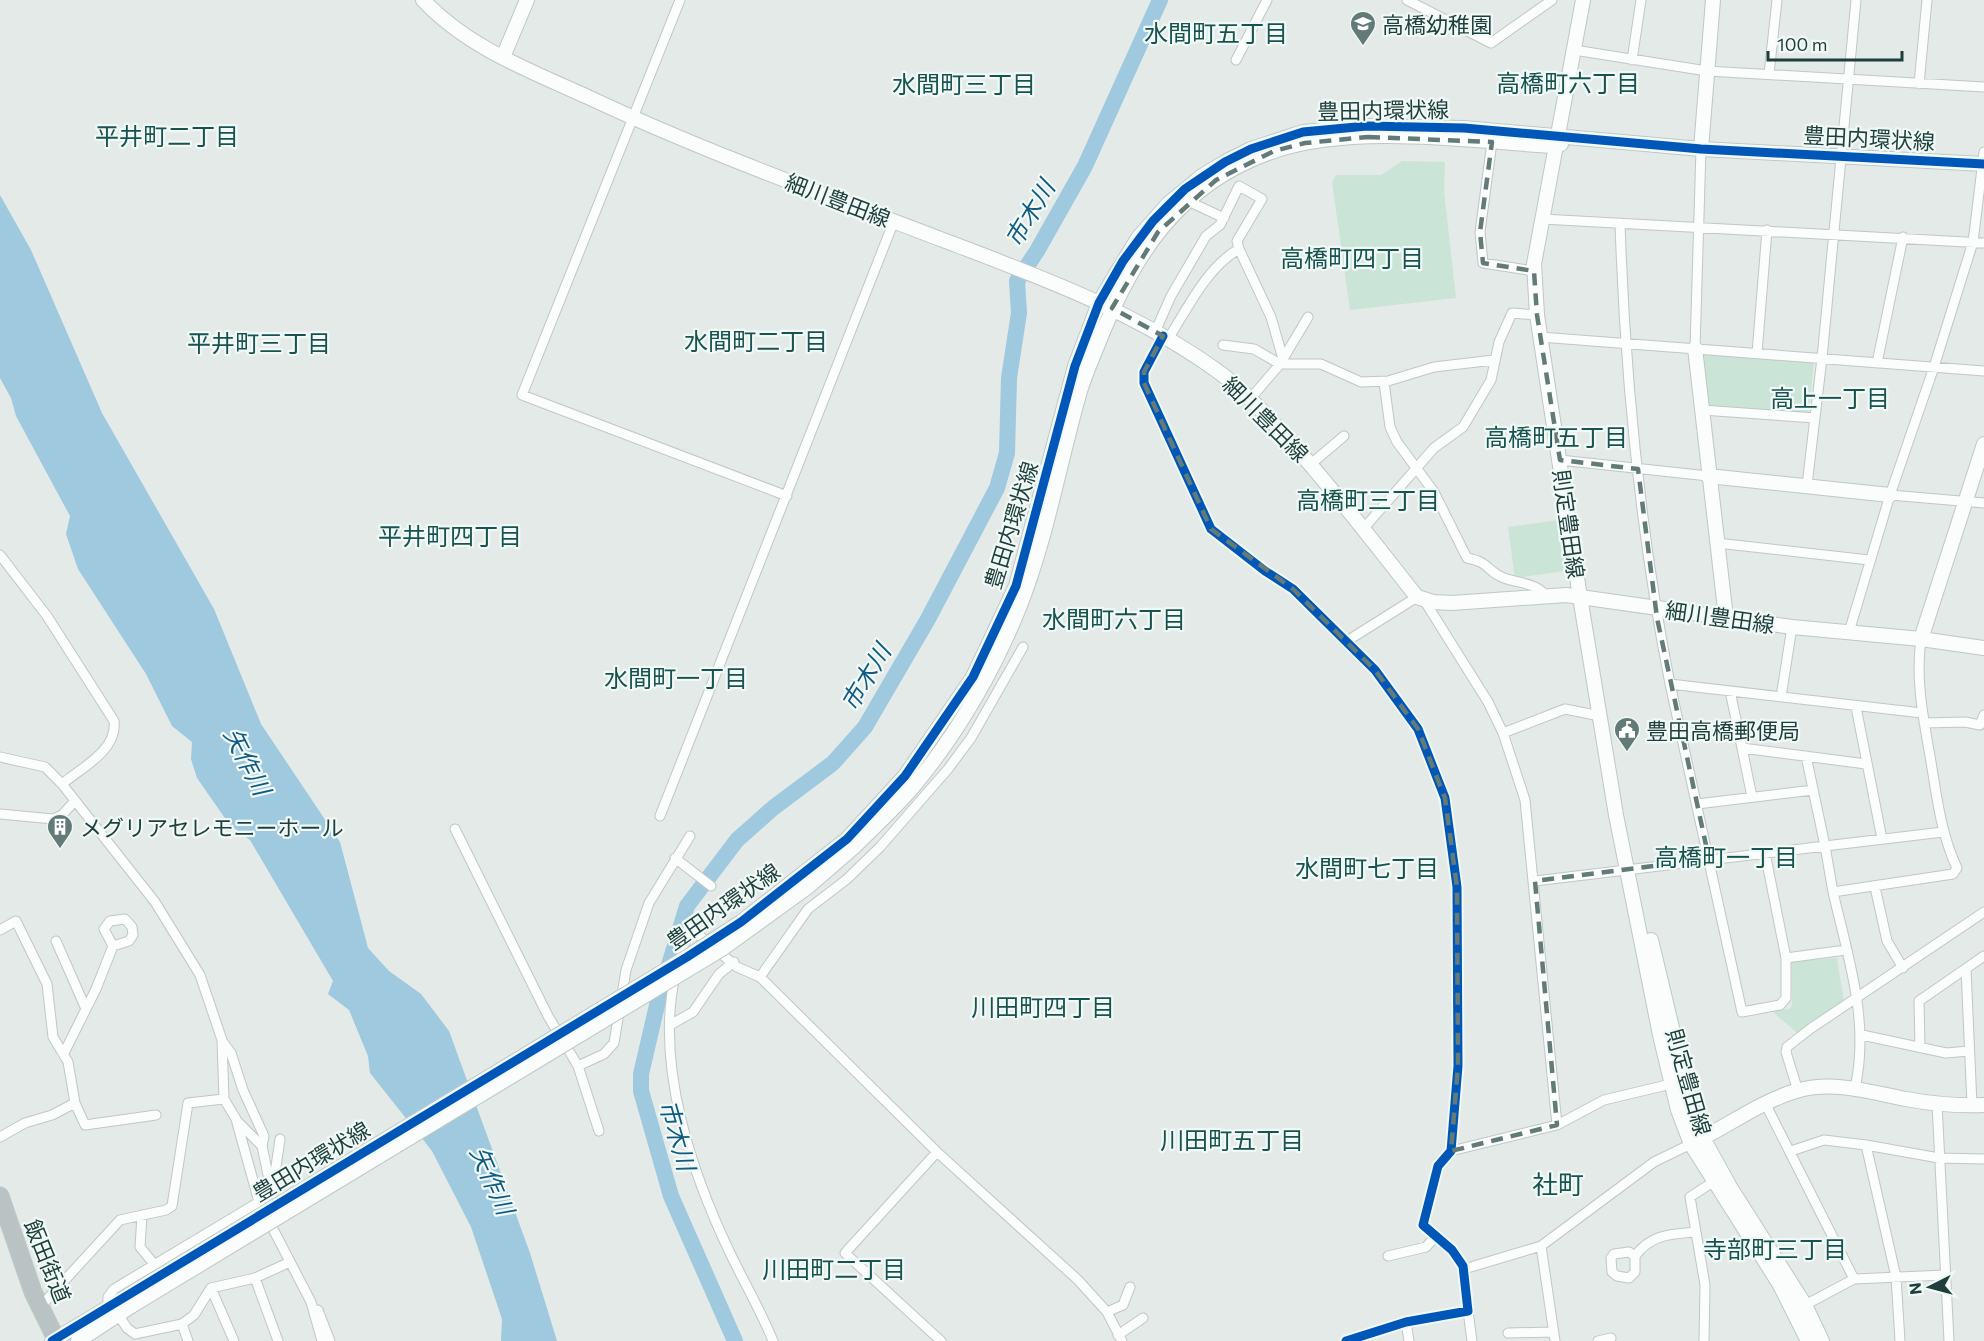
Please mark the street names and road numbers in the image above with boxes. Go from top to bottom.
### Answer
street label: 豊田内環状線 [1317,95,1449,125]
street label: 豊田内環状線 [1802,121,1936,155]
street label: 細川豊田線 [782,168,894,232]
street label: 細川豊田線 [1218,371,1314,467]
street label: 豊田内環状線 [979,458,1043,592]
street label: 則定豊田線 [1548,468,1590,580]
street label: 細川豊田線 [1664,596,1776,638]
street label: 豊田内環状線 [661,857,785,955]
street label: 則定豊田線 [1661,1025,1717,1139]
street label: 豊田内環状線 [247,1115,375,1207]
street label: 飯田街道 [19,1215,77,1307]

